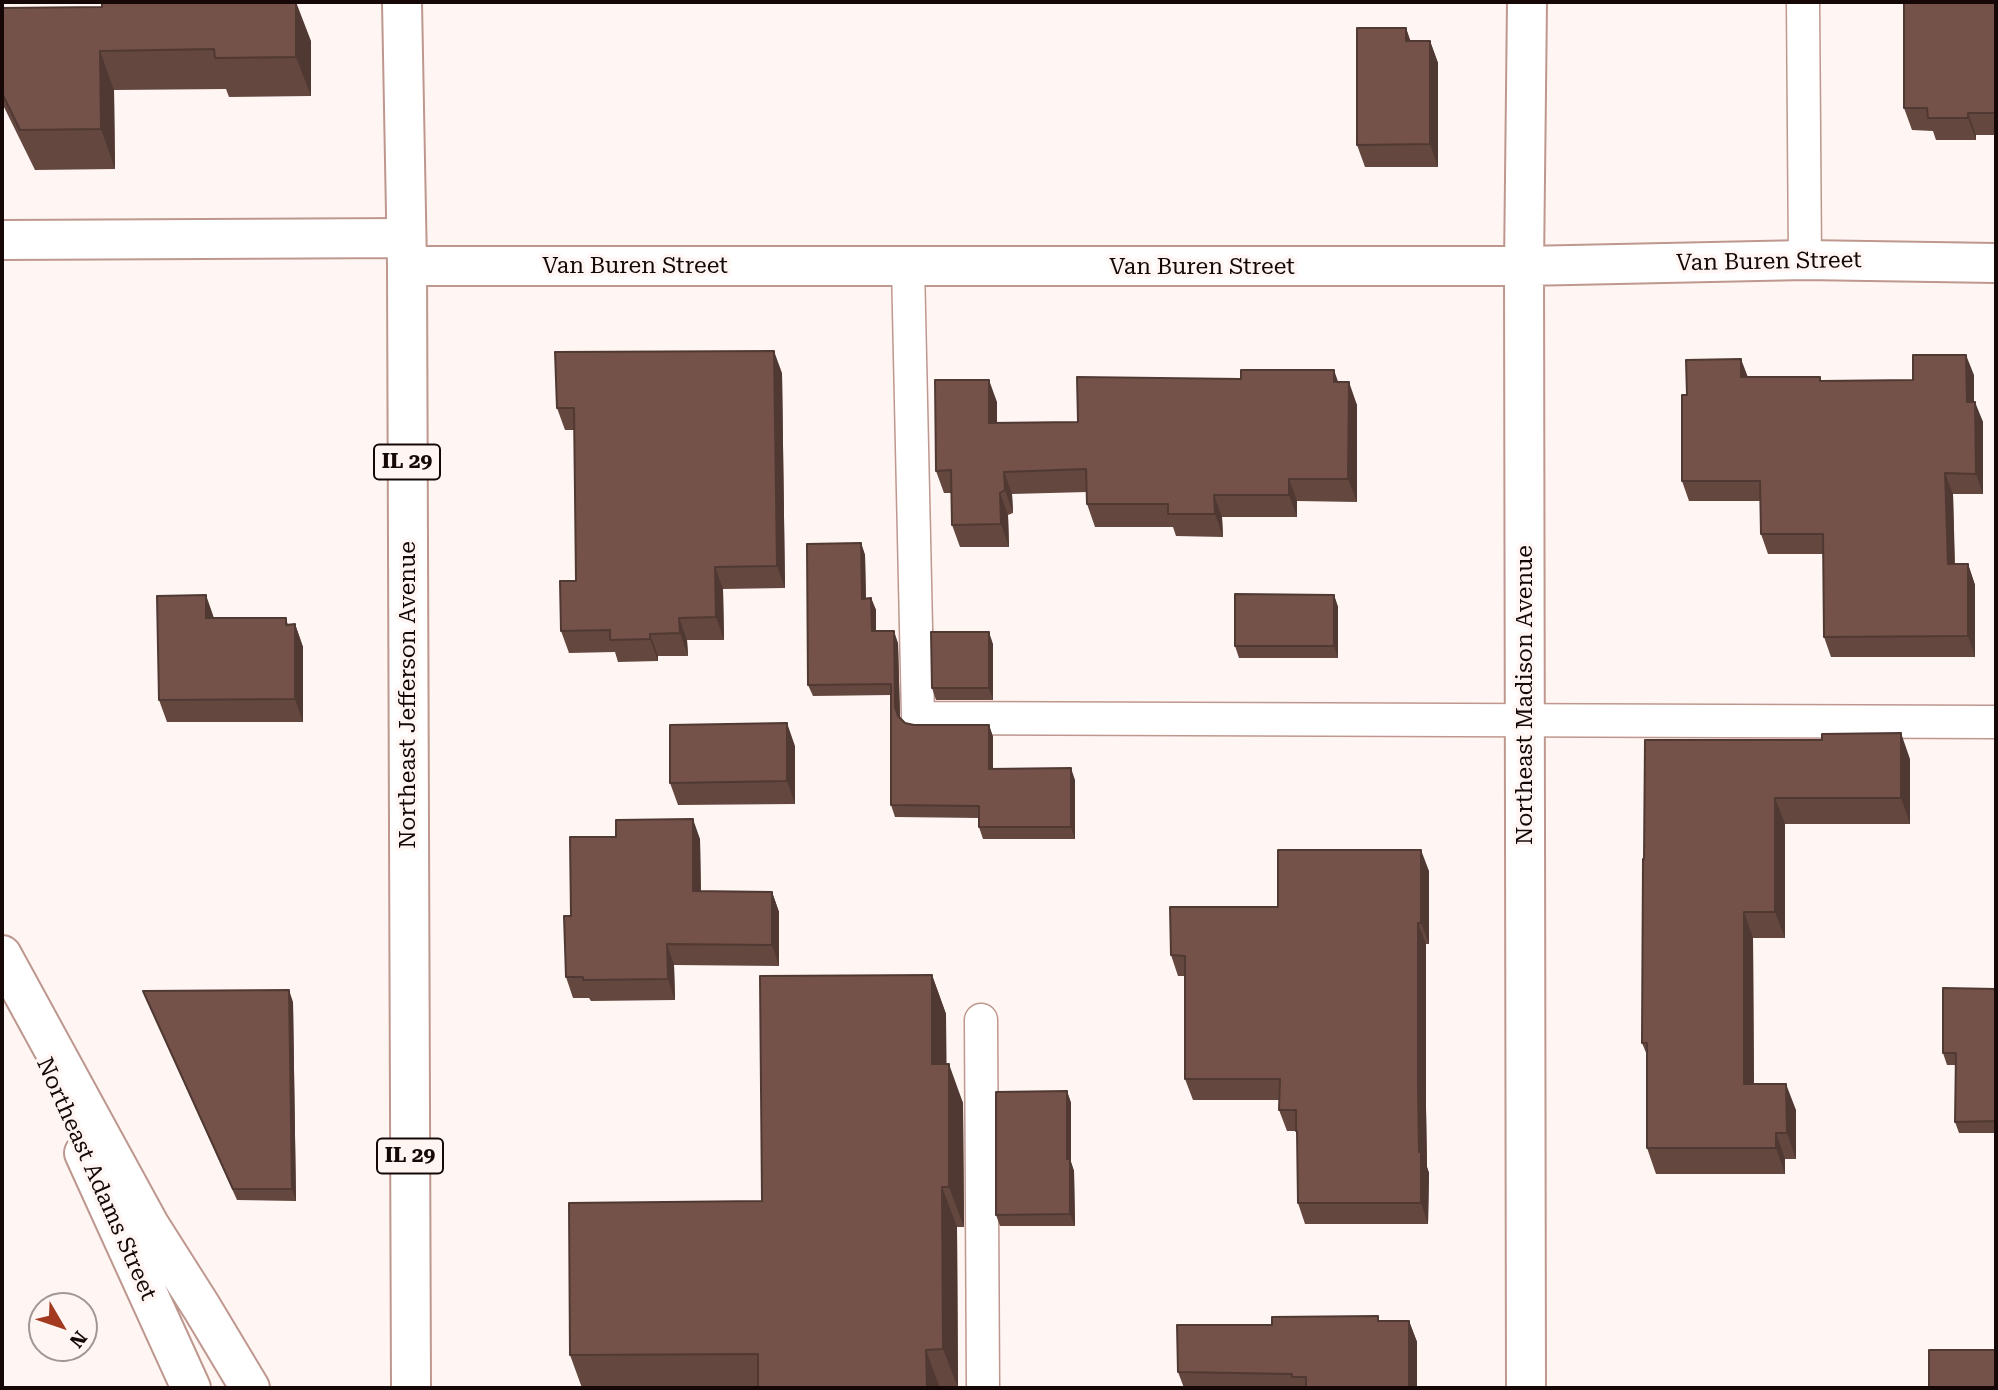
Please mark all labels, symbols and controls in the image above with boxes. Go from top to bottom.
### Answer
street label: Van Buren Street [1676,247,1862,277]
street label: Van Buren Street [542,252,728,280]
street label: Van Buren Street [1109,253,1295,281]
road number: IL 29 [374,444,440,480]
street label: Northeast Jefferson Avenue [394,541,422,849]
street label: Northeast Madison Avenue [1511,545,1539,845]
street label: Northeast Adams Street [30,1053,162,1305]
road number: IL 29 [377,1138,443,1174]
north arrow [28,1292,98,1362]
text: N [65,1326,92,1352]

